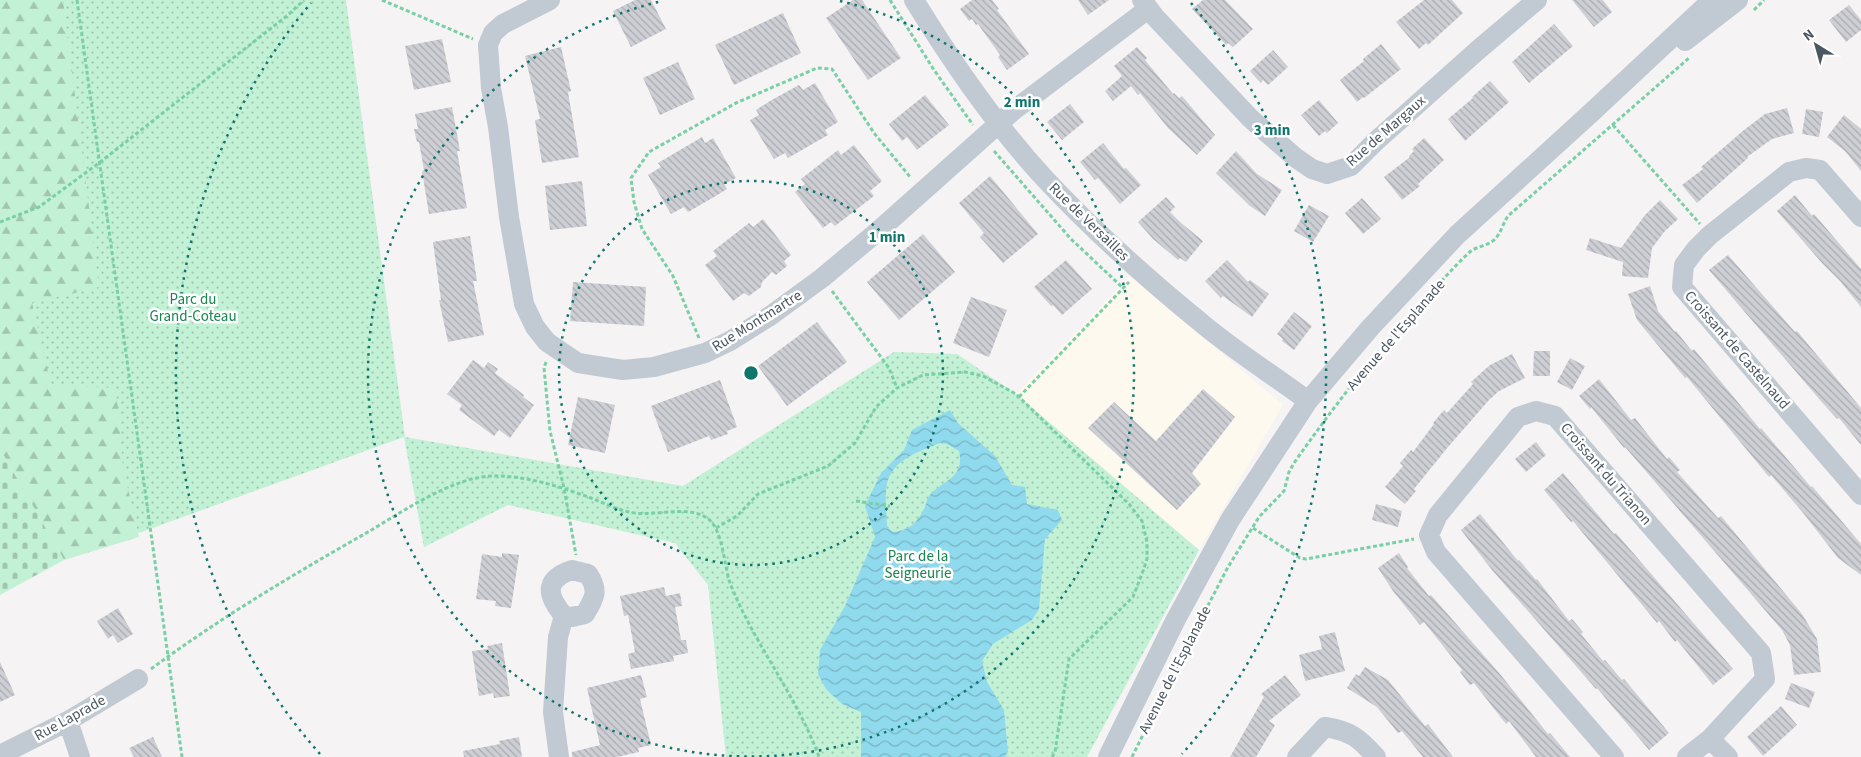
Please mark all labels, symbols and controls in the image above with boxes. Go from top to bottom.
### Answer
north arrow [1791,20,1841,70]
text: N [1799,25,1819,46]
street label: Rue de Margaux [1342,90,1431,171]
text: 2 min [1004,92,1040,113]
text: 3 min [1254,120,1290,141]
street label: Rue de Versailles [1044,178,1134,266]
text: 1 min [869,227,905,248]
street label: Avenue de l'Esplanade [1342,275,1450,395]
street label: Rue Montmartre [708,285,806,357]
street label: Croissant de Castelnaud [1680,286,1794,414]
park label: Parc du Grand-Coteau [149,289,237,327]
centre of rings [742,364,760,382]
street label: Croissant du Trianon [1556,418,1656,530]
park label: Parc de la Seigneurie [885,546,951,584]
street label: Avenue de l'Esplanade [1134,602,1216,738]
street label: Rue Laprade [31,690,109,746]

